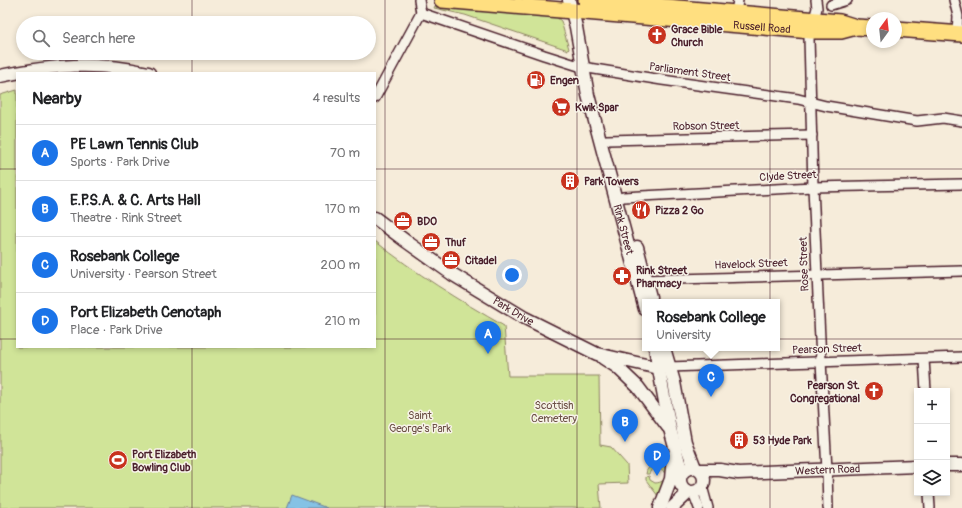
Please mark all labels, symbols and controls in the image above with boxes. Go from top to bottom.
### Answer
north arrow [866,12,902,48]
search box [16,16,376,60]
street label: Russell Road [733,18,791,36]
place label: Grace Bible Church [671,23,723,49]
church icon: Grace Bible Church [646,24,668,46]
icon: search [30,27,52,49]
text: Search here [62,29,135,48]
street label: Parliament Street [648,60,732,84]
fuel station icon: Engen [525,69,547,91]
place label: Engen [550,74,579,87]
text: Nearby [32,88,81,109]
text: 4 results [313,90,360,106]
supermarket icon: Kwik Spar [550,96,572,118]
place label: Kwik Spar [575,101,620,114]
street label: Robson Street [672,119,740,133]
text: PE Lawn Tennis Club [70,135,199,154]
text: A [41,145,49,161]
text: 70 m [330,145,360,161]
text: Sports · Park Drive [70,154,170,170]
street label: Clyde Street [759,168,817,184]
building icon: Park Towers [559,170,581,192]
place label: Park Towers [584,175,639,188]
text: E.P.S.A. & C. Arts Hall [70,191,201,210]
restaurant icon: Pizza 2 Go [630,199,652,221]
text: B [41,201,49,217]
text: 170 m [325,201,360,217]
street label: Rink Street [611,203,637,256]
place label: Pizza 2 Go [655,204,704,217]
text: Theatre · Rink Street [70,210,182,226]
office icon: BDO [392,210,414,232]
place label: BDO [417,215,437,228]
office icon: Thuf [420,231,442,253]
place label: Thuf [444,236,467,249]
street label: Rose Street [797,236,811,292]
text: Rosebank College [70,247,180,266]
office icon: Citadel [440,249,462,271]
place label: Citadel [465,254,497,267]
street label: Havelock Street [714,256,788,272]
text: C [41,257,49,273]
text: 200 m [321,257,360,273]
place label: Rink Street Pharmacy [636,264,688,290]
your location [502,265,522,285]
pharmacy icon: Rink Street Pharmacy [611,265,633,287]
text: University · Pearson Street [70,266,217,282]
street label: Park Drive [491,294,537,328]
popup [642,299,780,351]
text: Port Elizabeth Cenotaph [70,303,221,322]
text: Rosebank College [656,308,766,327]
text: D [41,313,49,329]
text: 210 m [324,313,360,329]
pin: A [475,321,501,354]
text: Place · Park Drive [70,322,163,338]
text: University [656,327,711,343]
street label: Pearson Street [792,341,863,357]
pin: C [698,364,724,397]
place label: Pearson St. Congregational [790,379,860,405]
church icon: Pearson St. Congregational [863,380,885,402]
map controls [914,388,950,496]
button: + [914,388,950,424]
park label: Scottish Cemetery [531,399,577,425]
park label: Saint George's Park [389,409,452,435]
pin: B [612,409,638,442]
button: − [914,424,950,460]
building icon: 53 Hyde Park [728,429,750,451]
place label: 53 Hyde Park [753,434,812,447]
pin: D [644,443,670,476]
place label: Port Elizabeth Bowling Club [132,448,196,474]
sports icon: Port Elizabeth Bowling Club [107,449,129,471]
button: layers [914,460,950,496]
street label: Western Road [795,462,860,477]

